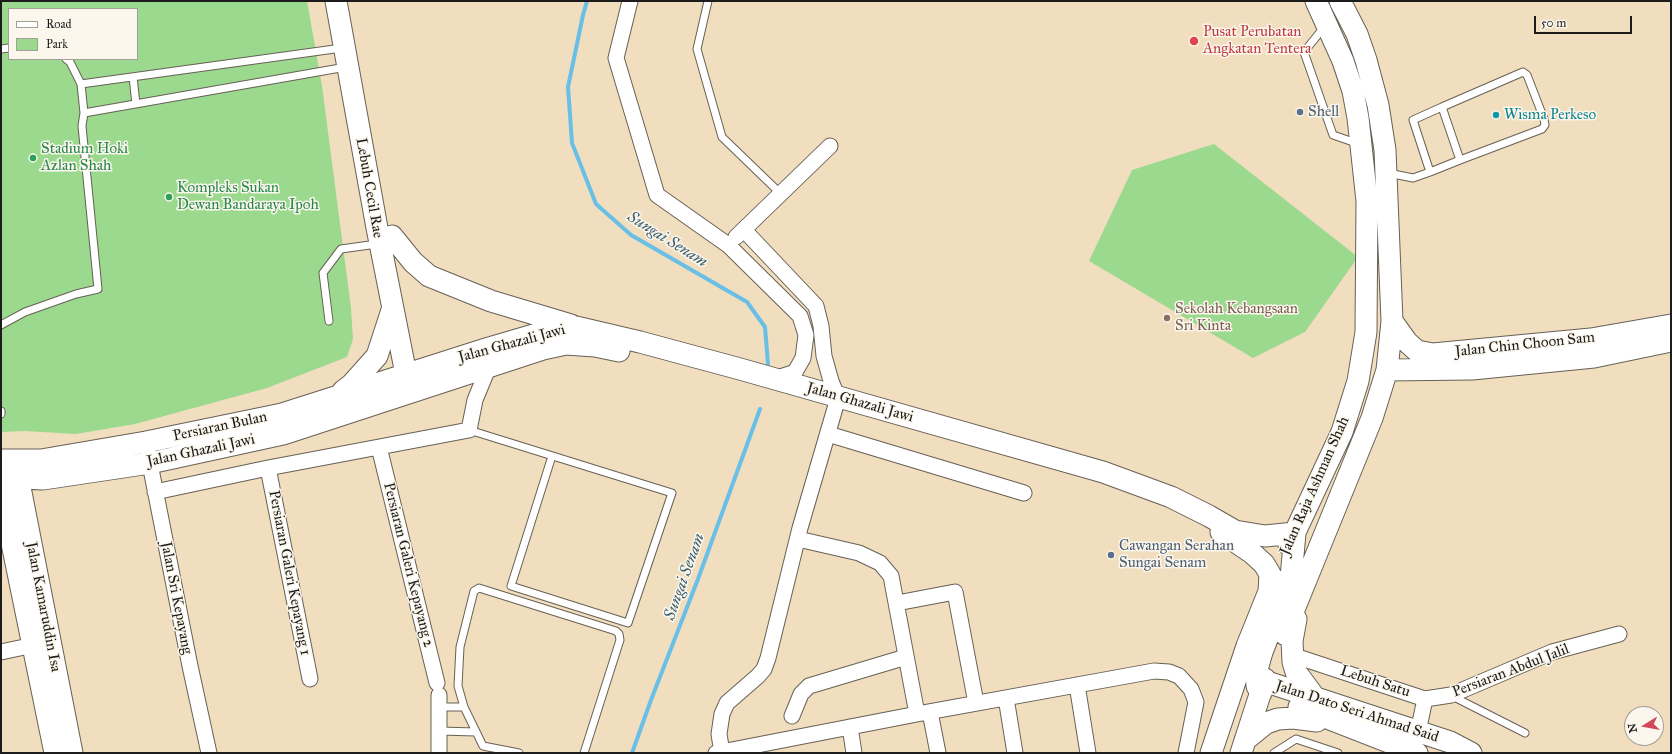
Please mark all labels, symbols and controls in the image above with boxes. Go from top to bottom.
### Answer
legend [8,8,138,60]
scale bar [1536,8,1634,34]
text: 50 m [1541,16,1566,30]
text: Road [46,17,72,31]
place label: Pusat Perubatan Angkatan Tentera [1203,23,1311,58]
marker: Pusat Perubatan Angkatan Tentera [1188,35,1200,47]
text: Park [46,37,68,51]
place label: Shell [1308,103,1339,121]
place label: Wisma Perkeso [1504,106,1596,124]
marker: Shell [1295,107,1305,117]
marker: Wisma Perkeso [1491,110,1501,120]
street label: Lebuh Cecil Rae [351,136,387,240]
place label: Stadium Hoki Azlan Shah [41,140,128,175]
marker: Stadium Hoki Azlan Shah [28,153,38,163]
place label: Kompleks Sukan Dewan Bandaraya Ipoh [177,179,319,214]
marker: Kompleks Sukan Dewan Bandaraya Ipoh [164,192,174,202]
water label: Sungai Senam [623,208,711,272]
place label: Sekolah Kebangsaan Sri Kinta [1175,300,1298,335]
marker: Sekolah Kebangsaan Sri Kinta [1162,313,1172,323]
street label: Jalan Ghazali Jawi [457,321,567,367]
street label: Jalan Chin Choon Sam [1454,329,1596,361]
street label: Jalan Ghazali Jawi [805,379,915,427]
street label: Persiaran Bulan [171,408,269,446]
street label: Jalan Raja Ashman Shah [1276,414,1354,558]
street label: Jalan Ghazali Jawi [145,431,257,471]
street label: Persiaran Galeri Kepayang 2 [379,481,437,649]
street label: Persiaran Galeri Kepayang 1 [264,489,314,657]
water label: Sungai Senam [660,531,710,623]
place label: Cawangan Serahan Sungai Senam [1119,537,1234,572]
street label: Jalan Kamaruddin Isa [22,540,64,674]
street label: Jalan Sri Kepayang [156,540,196,656]
marker: Cawangan Serahan Sungai Senam [1106,550,1116,560]
street label: Persiaran Abdul Jalil [1450,640,1572,702]
street label: Lebuh Satu [1338,662,1412,702]
street label: Jalan Dato Seri Ahmad Said [1273,677,1441,747]
north arrow [1624,706,1664,746]
text: N [1625,722,1640,734]

